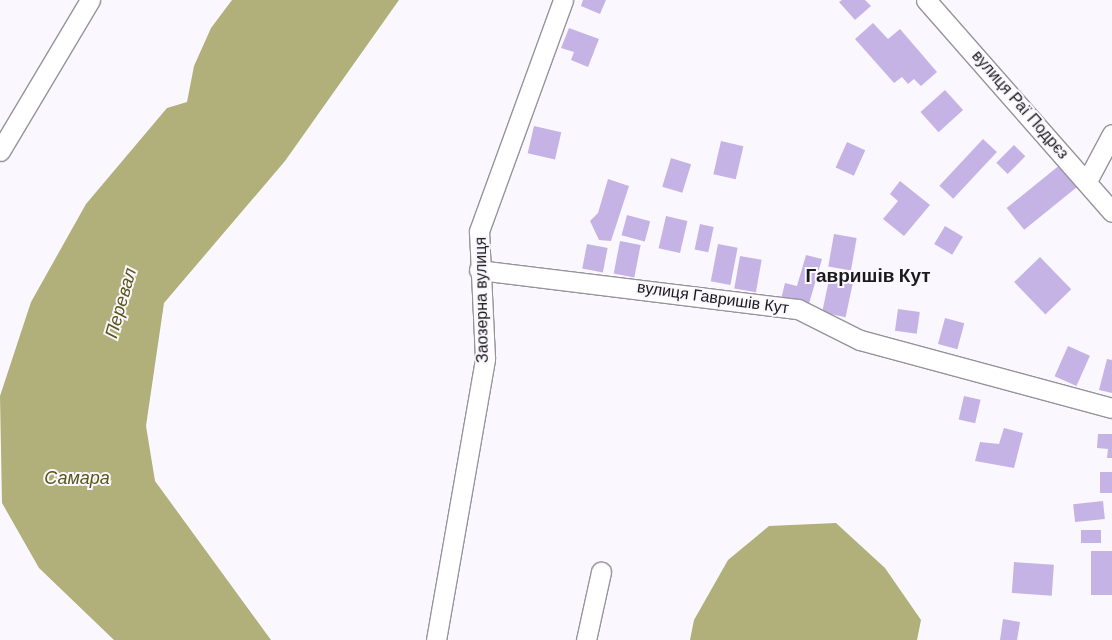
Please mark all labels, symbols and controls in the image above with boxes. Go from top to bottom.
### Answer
street label: вулиця Раї Подрєз [968,47,1072,163]
street label: Заозерна вулиця [471,237,493,363]
water label: Перевал [101,265,141,341]
district label: Гавришів Кут [805,265,931,287]
street label: вулиця Гавришів Кут [636,278,790,318]
water label: Самара [44,467,110,489]

